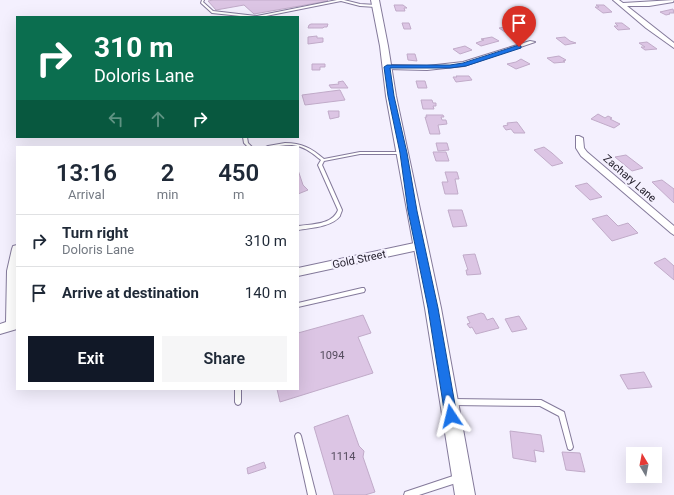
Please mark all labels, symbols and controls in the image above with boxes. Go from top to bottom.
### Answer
pin [502,6,536,47]
icon: arrive [508,12,530,34]
text: 310 m [94,31,173,64]
icon: right [28,32,80,84]
text: Doloris Lane [94,65,194,86]
icon: left [105,108,127,130]
icon: ahead [147,108,169,130]
icon: right [189,108,211,130]
street label: Zachary Lane [601,152,659,205]
text: 13:16 [56,159,117,187]
text: 2 [161,159,174,187]
text: 450 [218,159,259,187]
text: Arrival [68,187,105,202]
text: min [157,187,178,202]
text: m [233,187,244,202]
text: Turn right [62,224,128,242]
icon: right [28,230,50,252]
text: 310 m [245,232,287,250]
text: Doloris Lane [62,242,134,257]
street label: Gold Street [331,247,387,272]
icon: arrive [28,282,50,304]
text: Arrive at destination [62,284,199,302]
text: 140 m [245,284,287,302]
button: Exit [28,336,154,382]
button: Share [162,336,287,382]
house number: 1094 [320,349,344,362]
position arrow [430,395,472,437]
north arrow [626,447,662,483]
map controls [626,447,662,483]
house number: 1114 [331,450,355,463]

